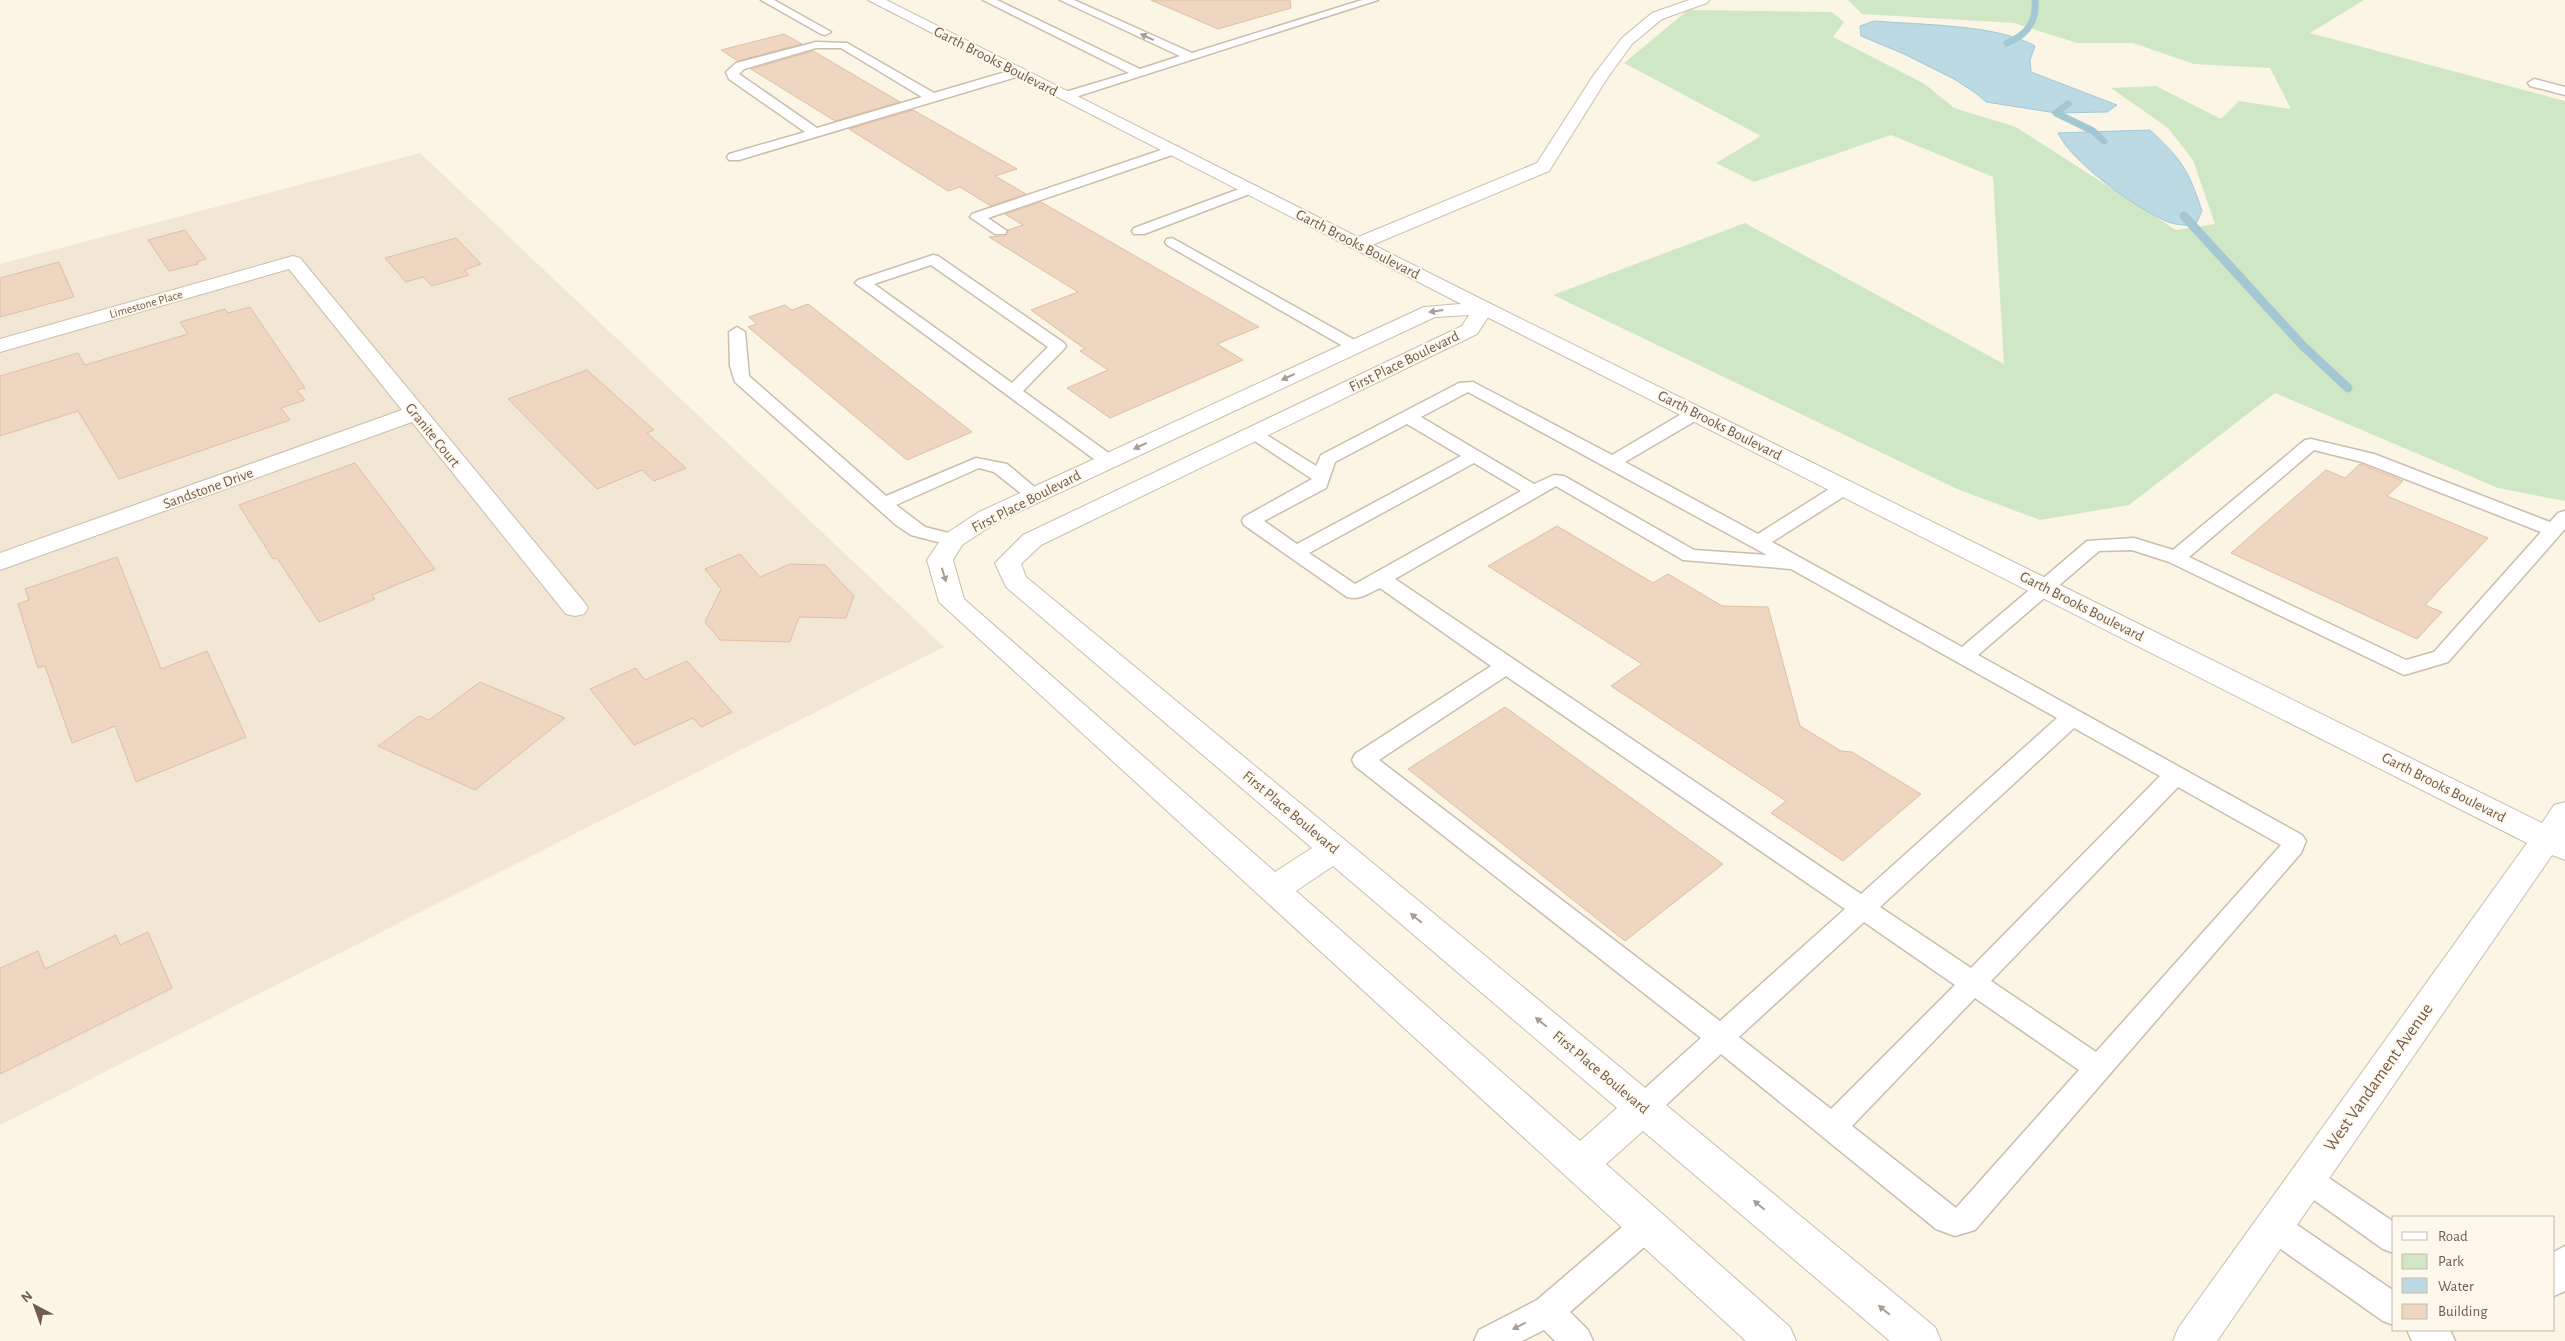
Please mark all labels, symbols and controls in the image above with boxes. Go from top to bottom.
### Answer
street label: Garth Brooks Boulevard [931,24,1060,99]
one-way arrow [1140,32,1154,40]
street label: Garth Brooks Boulevard [1293,207,1422,282]
street label: Limestone Place [108,288,184,320]
one-way arrow [1427,307,1443,315]
street label: First Place Boulevard [1347,328,1462,395]
one-way arrow [1281,374,1295,382]
street label: Garth Brooks Boulevard [1655,388,1784,463]
street label: Granite Court [402,400,463,470]
one-way arrow [1133,442,1147,450]
street label: Sandstone Drive [161,465,255,512]
street label: First Place Boulevard [969,467,1083,535]
one-way arrow [941,568,949,583]
street label: Garth Brooks Boulevard [2017,569,2146,644]
street label: Garth Brooks Boulevard [2379,750,2508,825]
street label: First Place Boulevard [1240,768,1342,857]
one-way arrow [1410,912,1423,923]
street label: West Vandament Avenue [2321,1000,2437,1155]
one-way arrow [1535,1017,1547,1028]
street label: First Place Boulevard [1550,1028,1652,1117]
one-way arrow [1753,1200,1766,1211]
legend [2392,1216,2555,1331]
text: Road [2438,1229,2468,1244]
text: Park [2438,1254,2464,1269]
text: Water [2438,1279,2474,1294]
north arrow [10,1281,60,1331]
text: N [19,1288,35,1305]
one-way arrow [1878,1304,1891,1315]
text: Building [2438,1304,2488,1319]
one-way arrow [1512,1322,1527,1330]

